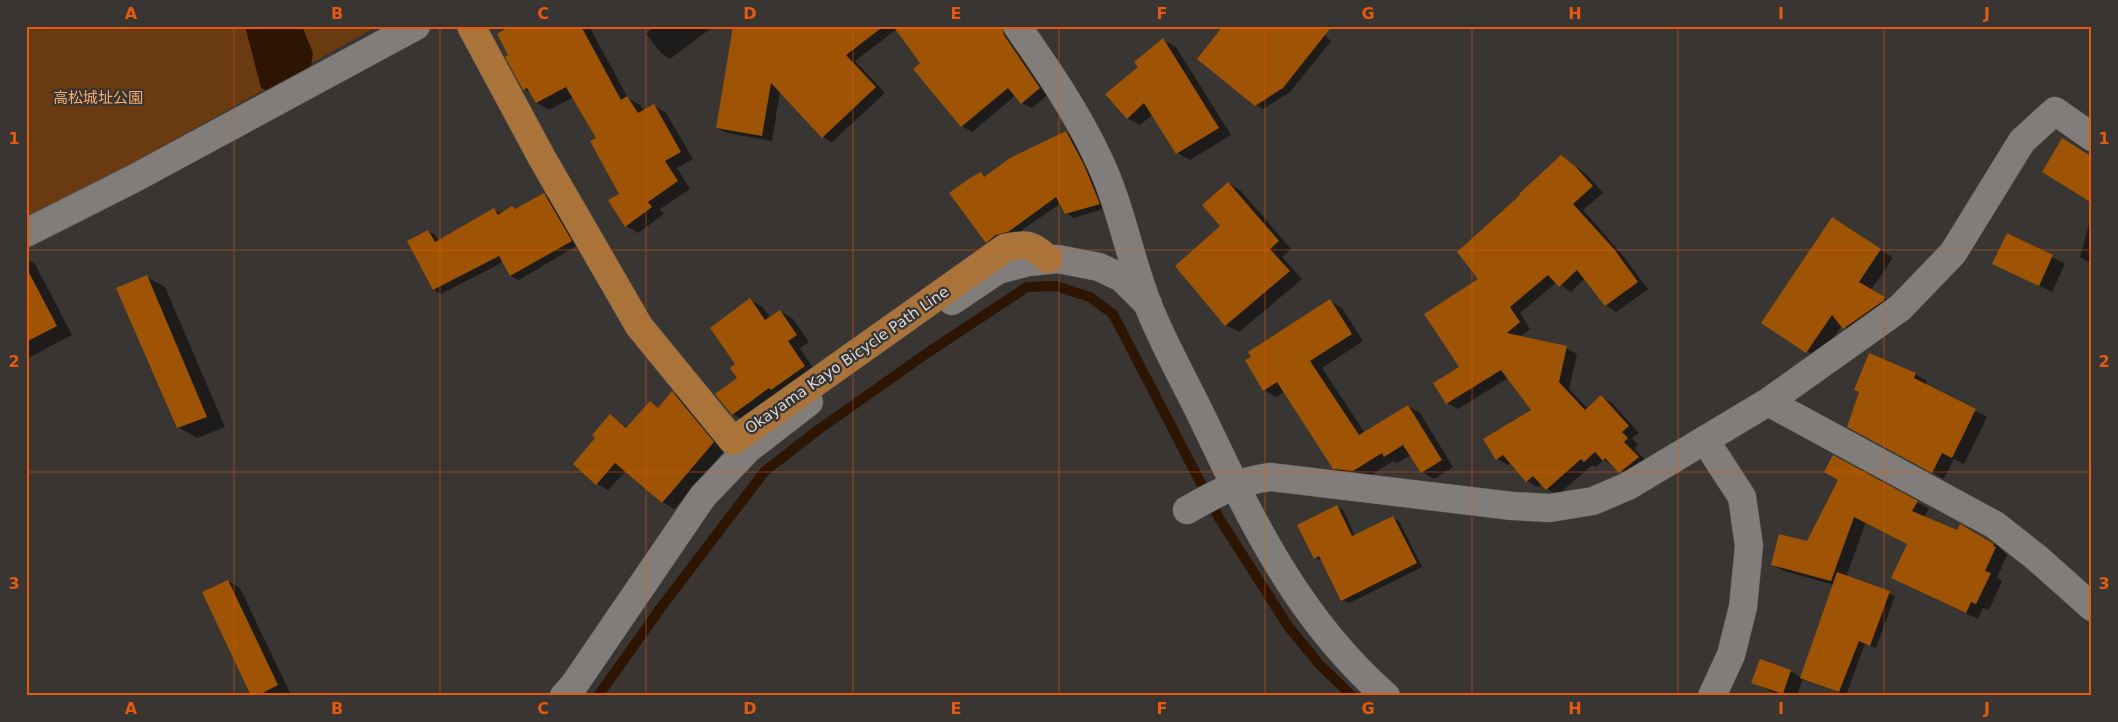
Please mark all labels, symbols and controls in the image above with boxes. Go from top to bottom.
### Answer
text: A [125,4,138,23]
text: B [331,4,343,23]
text: C [537,4,549,23]
text: D [743,4,757,23]
text: E [951,4,961,23]
text: F [1157,4,1167,23]
text: G [1361,4,1375,23]
text: H [1568,4,1582,23]
text: I [1778,4,1784,23]
text: J [1983,4,1990,23]
park label: 高松城址公園 [53,89,143,107]
text: 1 [8,129,20,148]
text: 1 [2098,129,2110,148]
street label: Okayama Kayo Bicycle Path Line [742,282,952,438]
text: 2 [8,352,20,371]
text: 2 [2098,352,2110,371]
text: 3 [8,574,20,593]
text: 3 [2098,574,2110,593]
text: A [125,699,138,718]
text: B [331,699,343,718]
text: C [537,699,549,718]
text: D [743,699,757,718]
text: E [951,699,961,718]
text: F [1157,699,1167,718]
text: G [1361,699,1375,718]
text: H [1568,699,1582,718]
text: I [1778,699,1784,718]
text: J [1983,699,1990,718]

